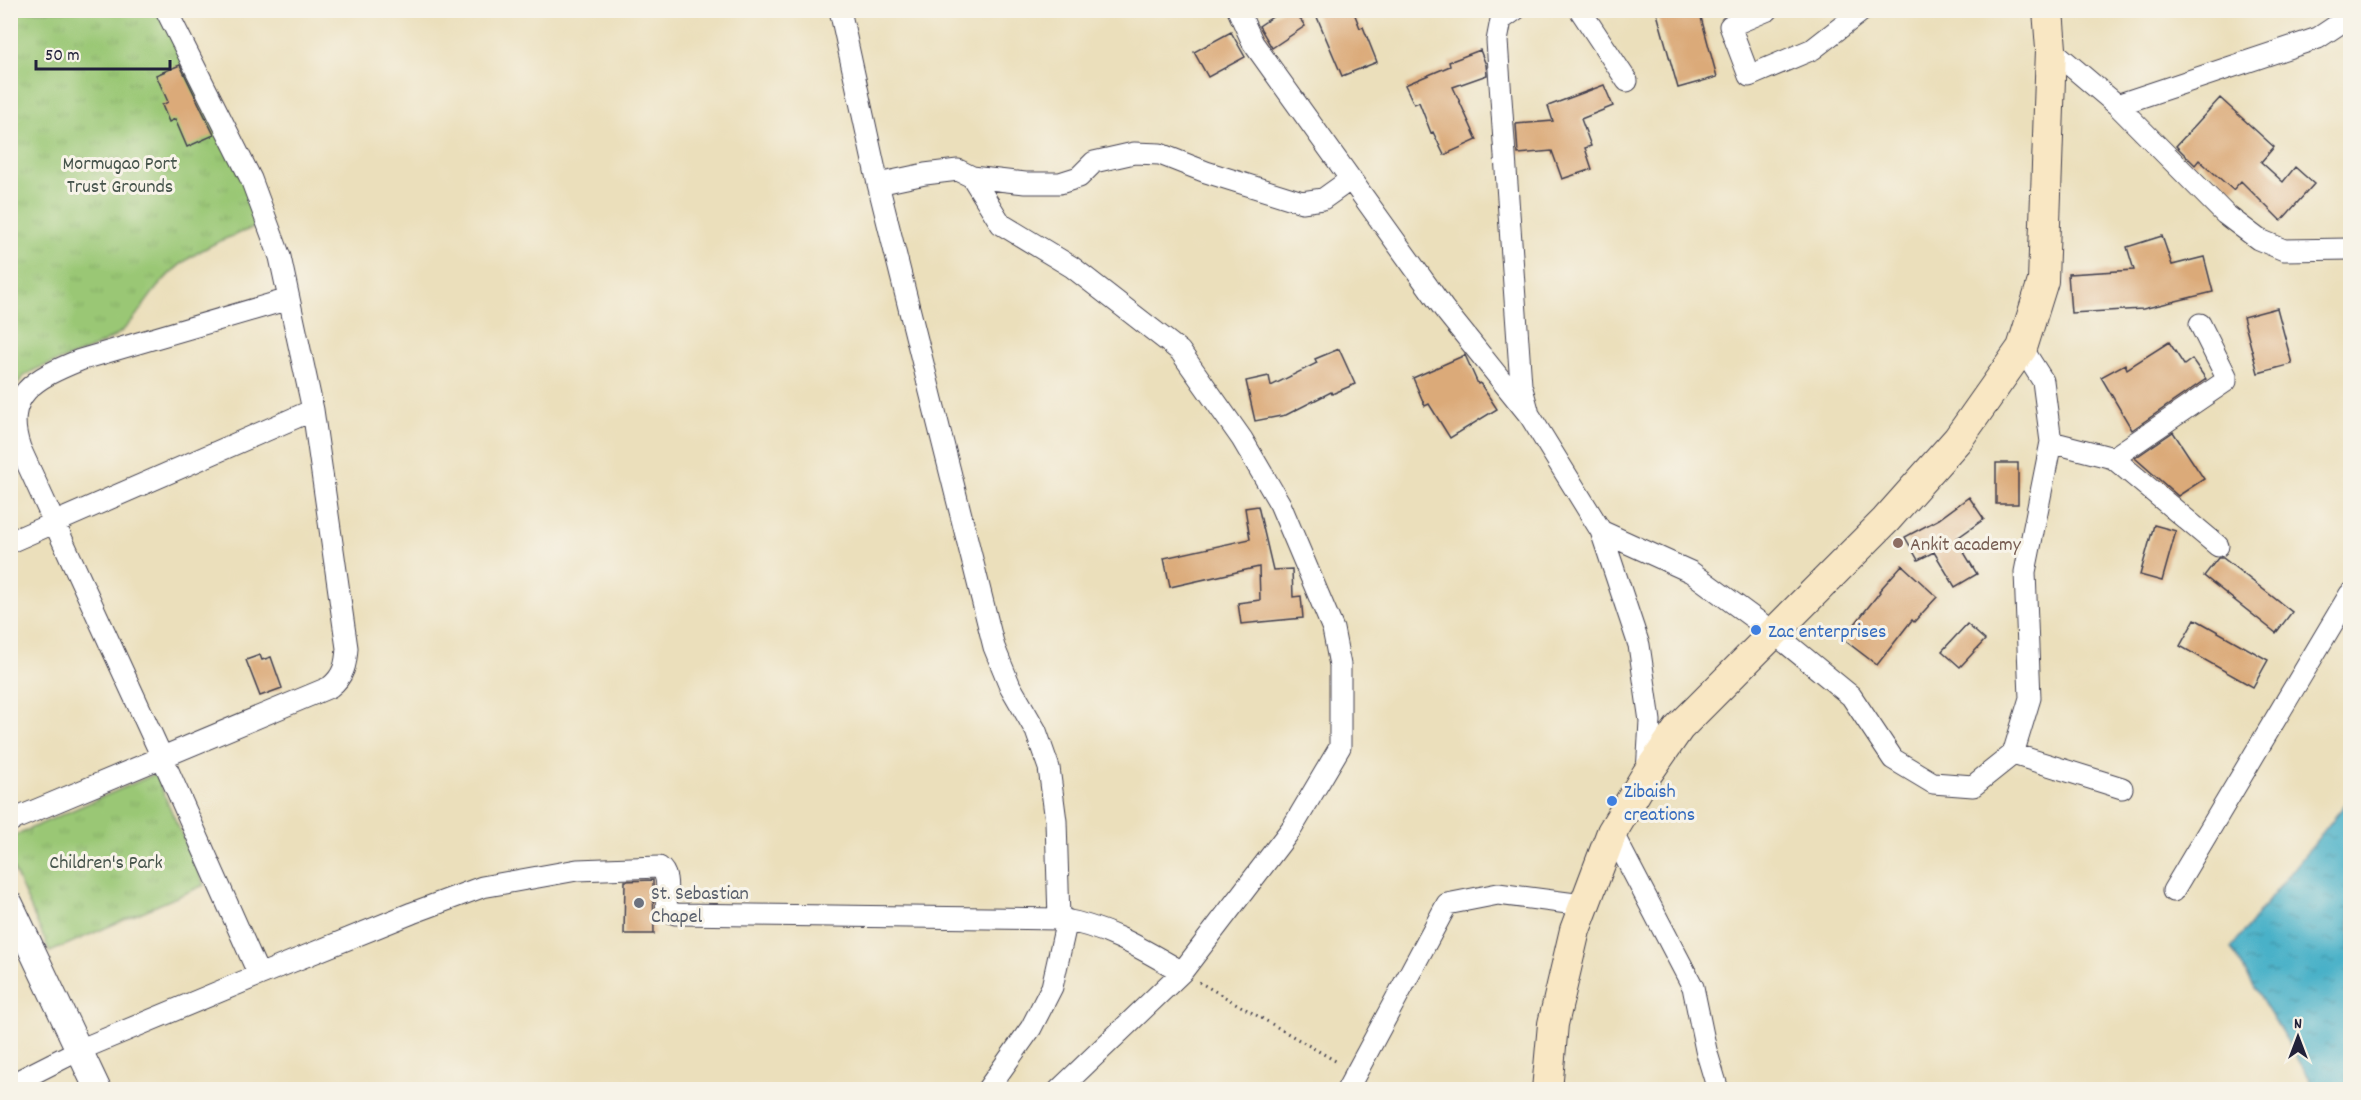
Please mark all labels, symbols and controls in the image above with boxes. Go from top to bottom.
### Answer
scale bar [36,33,170,71]
text: 50 m [45,44,80,69]
park label: Mormugao Port Trust Grounds [63,151,177,202]
place label: Ankit academy [1910,532,2022,560]
marker: Ankit academy [1891,536,1905,550]
place label: Zac enterprises [1768,619,1886,647]
marker: Zac enterprises [1749,623,1763,637]
place label: Zibaish creations [1624,779,1695,830]
marker: Zibaish creations [1605,794,1619,808]
park label: Children's Park [49,850,163,878]
place label: St. Sebastian Chapel [651,881,749,932]
marker: St. Sebastian Chapel [632,896,646,910]
north arrow [2268,1007,2328,1067]
text: N [2294,1013,2302,1036]

